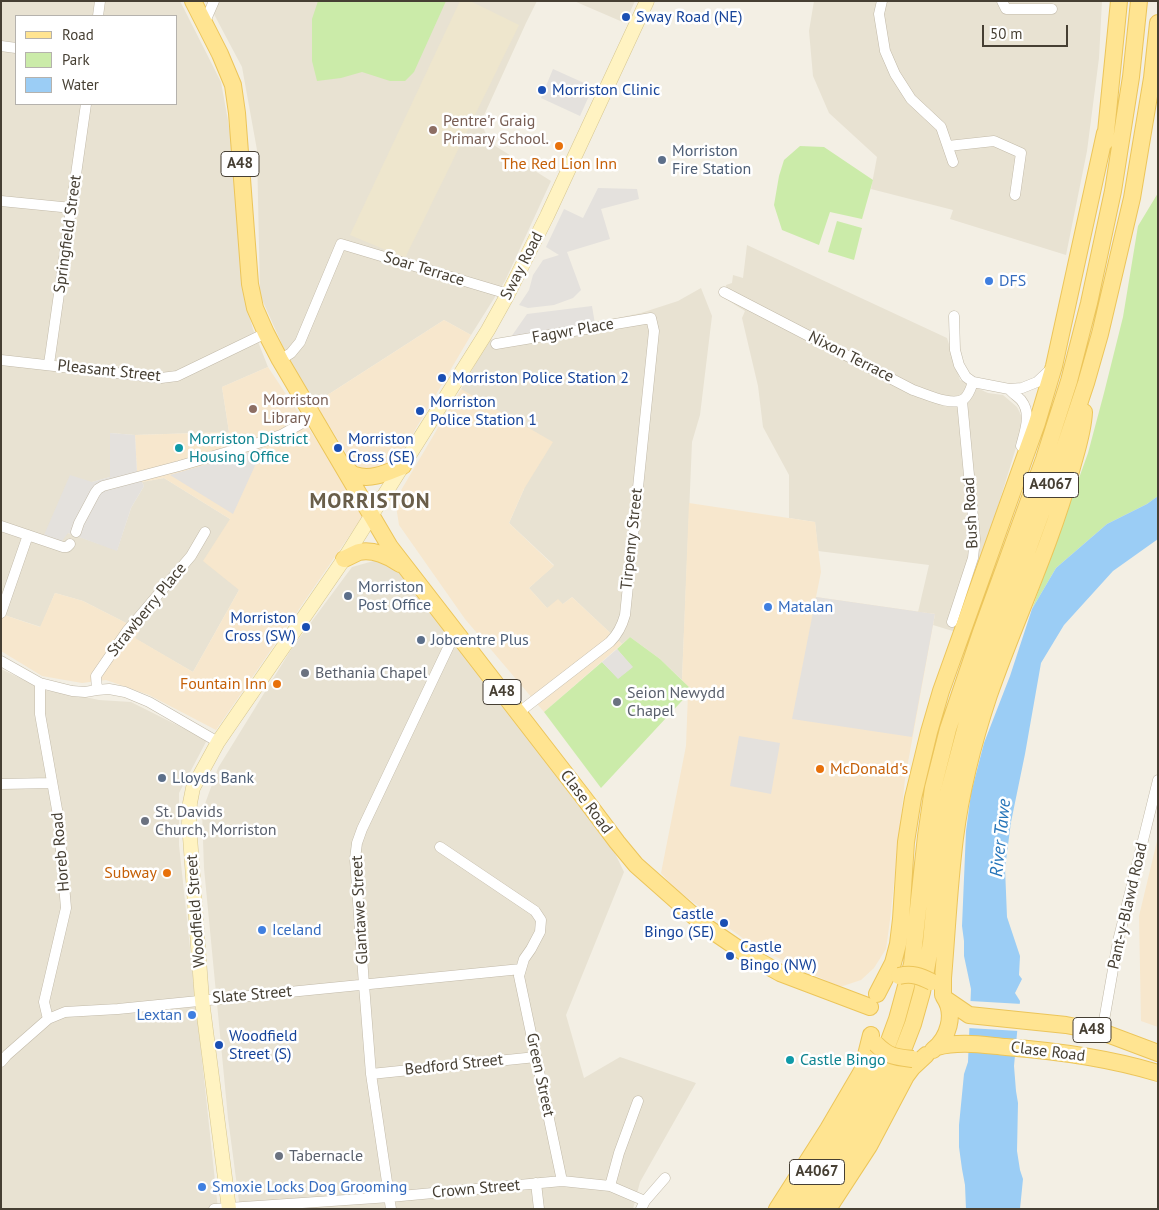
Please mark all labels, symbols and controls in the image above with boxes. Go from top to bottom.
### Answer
place label: Sway Road (NE) [636,7,742,27]
marker: Sway Road (NE) [620,11,632,23]
legend [15,15,178,105]
scale bar [984,15,1070,47]
text: 50 m [990,24,1023,43]
text: Road [62,25,94,44]
text: Park [62,50,90,69]
text: Water [62,75,99,94]
place label: Morriston Clinic [552,80,660,100]
marker: Morriston Clinic [536,84,548,96]
place label: Pentre'r Graig Primary School. [443,111,549,149]
marker: Pentre'r Graig Primary School. [427,124,439,136]
marker: The Red Lion Inn [553,140,565,152]
place label: Morriston Fire Station [672,141,751,179]
road number: A48 [221,152,259,176]
place label: The Red Lion Inn [501,154,617,174]
marker: Morriston Fire Station [656,154,668,166]
street label: Springfield Street [50,174,86,294]
street label: Sway Road [497,229,547,303]
street label: Soar Terrace [381,248,467,290]
place label: DFS [999,271,1026,291]
marker: DFS [983,275,995,287]
street label: Fagwr Place [531,314,615,348]
street label: Nixon Terrace [805,327,897,387]
street label: Pleasant Street [56,356,162,386]
place label: Morriston Police Station 2 [452,368,629,388]
marker: Morriston Police Station 2 [436,372,448,384]
place label: Morriston Library [263,390,329,428]
place label: Morriston Police Station 1 [430,392,537,430]
marker: Morriston Library [247,403,259,415]
marker: Morriston Police Station 1 [414,405,426,417]
place label: Morriston District Housing Office [189,429,308,467]
place label: Morriston Cross (SE) [348,429,415,467]
marker: Morriston District Housing Office [173,442,185,454]
marker: Morriston Cross (SE) [332,442,344,454]
road number: A4067 [1024,472,1078,498]
street label: Bush Road [960,477,982,549]
street label: Tirpenry Street [617,487,647,591]
district label: MORRISTON [308,489,432,515]
street label: Strawberry Place [103,559,191,661]
place label: Morriston Post Office [358,577,431,615]
marker: Morriston Post Office [342,590,354,602]
place label: Matalan [778,597,833,617]
marker: Matalan [762,601,774,613]
place label: Morriston Cross (SW) [225,608,296,646]
marker: Morriston Cross (SW) [300,621,312,633]
place label: Jobcentre Plus [431,630,529,650]
marker: Jobcentre Plus [415,634,427,646]
place label: Bethania Chapel [315,663,427,683]
marker: Bethania Chapel [299,667,311,679]
place label: Fountain Inn [180,674,267,694]
marker: Fountain Inn [271,678,283,690]
road number: A48 [483,680,521,704]
place label: Seion Newydd Chapel [627,683,725,721]
marker: Seion Newydd Chapel [611,696,623,708]
place label: McDonald's [830,759,908,779]
marker: McDonald's [814,763,826,775]
street label: Clase Road [556,766,616,838]
place label: Lloyds Bank [172,768,254,788]
marker: Lloyds Bank [156,772,168,784]
water label: River Tawe [986,798,1016,878]
place label: St. Davids Church, Morriston [155,802,277,840]
street label: Horeb Road [48,811,74,893]
marker: St. Davids Church, Morriston [139,815,151,827]
street label: Pant-y-Blawd Road [1104,841,1152,971]
street label: Woodfield Street [182,854,210,968]
street label: Glantawe Street [348,855,372,965]
place label: Subway [104,863,157,883]
marker: Subway [161,867,173,879]
place label: Castle Bingo (SE) [644,904,714,942]
marker: Castle Bingo (SE) [718,917,730,929]
place label: Iceland [272,920,322,940]
marker: Iceland [256,924,268,936]
place label: Castle Bingo (NW) [740,937,817,975]
marker: Castle Bingo (NW) [724,950,736,962]
street label: Slate Street [212,982,292,1008]
place label: Lextan [137,1005,182,1025]
marker: Lextan [186,1009,198,1021]
road number: A48 [1073,1018,1111,1042]
place label: Woodfield Street (S) [229,1026,297,1064]
street label: Green Street [522,1031,558,1119]
street label: Clase Road [1010,1038,1086,1066]
marker: Woodfield Street (S) [213,1039,225,1051]
street label: Bedford Street [404,1050,504,1080]
place label: Castle Bingo [800,1050,886,1070]
marker: Castle Bingo [784,1054,796,1066]
place label: Tabernacle [289,1146,363,1166]
marker: Tabernacle [273,1150,285,1162]
road number: A4067 [790,1160,844,1184]
street label: Crown Street [431,1176,521,1202]
place label: Smoxie Locks Dog Grooming [212,1177,407,1197]
marker: Smoxie Locks Dog Grooming [196,1181,208,1193]

